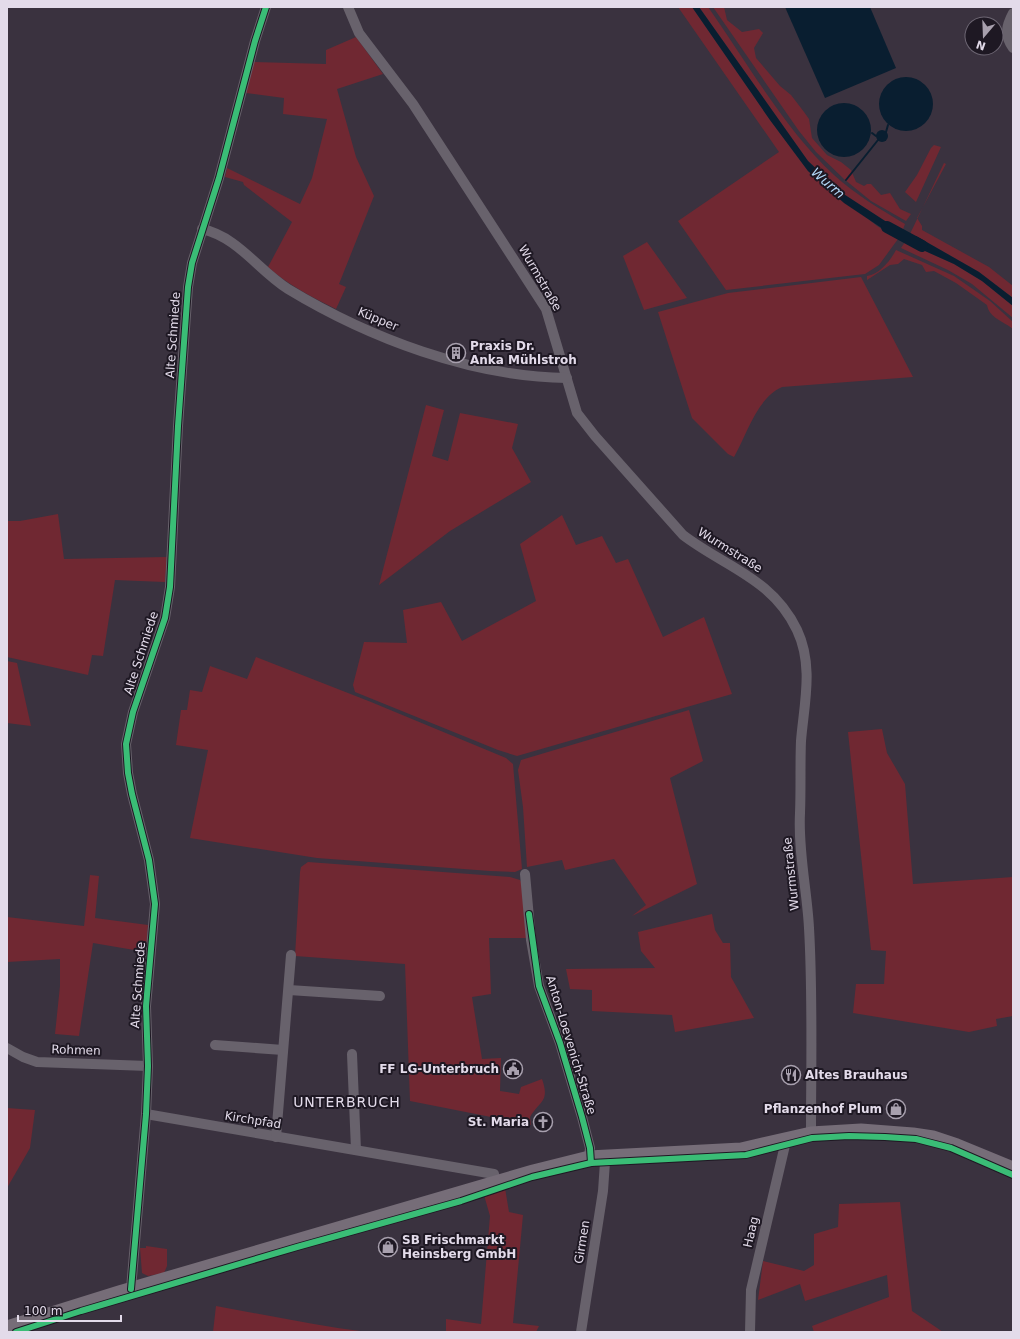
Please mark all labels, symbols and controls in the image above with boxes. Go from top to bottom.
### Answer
north arrow [964,16,1004,56]
text: N [974,37,987,53]
water label: Wurm [808,165,848,201]
street label: Wurmstraße [516,243,564,313]
street label: Alte Schmiede [163,291,183,379]
street label: Küpper [356,304,400,334]
place label: Praxis Dr. Anka Mühlstroh [470,339,577,367]
building icon: Praxis Dr. Anka Mühlstroh [445,342,467,364]
street label: Wurmstraße [695,525,765,575]
street label: Alte Schmiede [121,610,161,696]
street label: Wurmstraße [780,837,802,911]
street label: Alte Schmiede [128,941,148,1029]
street label: Anton-Loevenich-Straße [543,974,599,1116]
street label: Rohmen [51,1042,101,1058]
public building icon: FF LG-Unterbruch [502,1058,524,1080]
place label: FF LG-Unterbruch [379,1062,499,1076]
restaurant icon: Altes Brauhaus [780,1064,802,1086]
place label: Altes Brauhaus [805,1068,908,1082]
district label: UNTERBRUCH [293,1094,401,1110]
shop icon: Pflanzenhof Plum [885,1098,907,1120]
place label: Pflanzenhof Plum [764,1102,882,1116]
street label: Kirchpfad [224,1109,282,1131]
church icon: St. Maria [532,1111,554,1133]
place label: St. Maria [468,1115,529,1129]
street label: Haag [741,1215,761,1249]
street label: Girmen [572,1219,592,1265]
place label: SB Frischmarkt Heinsberg GmbH [402,1233,516,1261]
shop icon: SB Frischmarkt Heinsberg GmbH [377,1236,399,1258]
scale bar [18,1297,121,1323]
text: 100 m [24,1304,62,1318]

